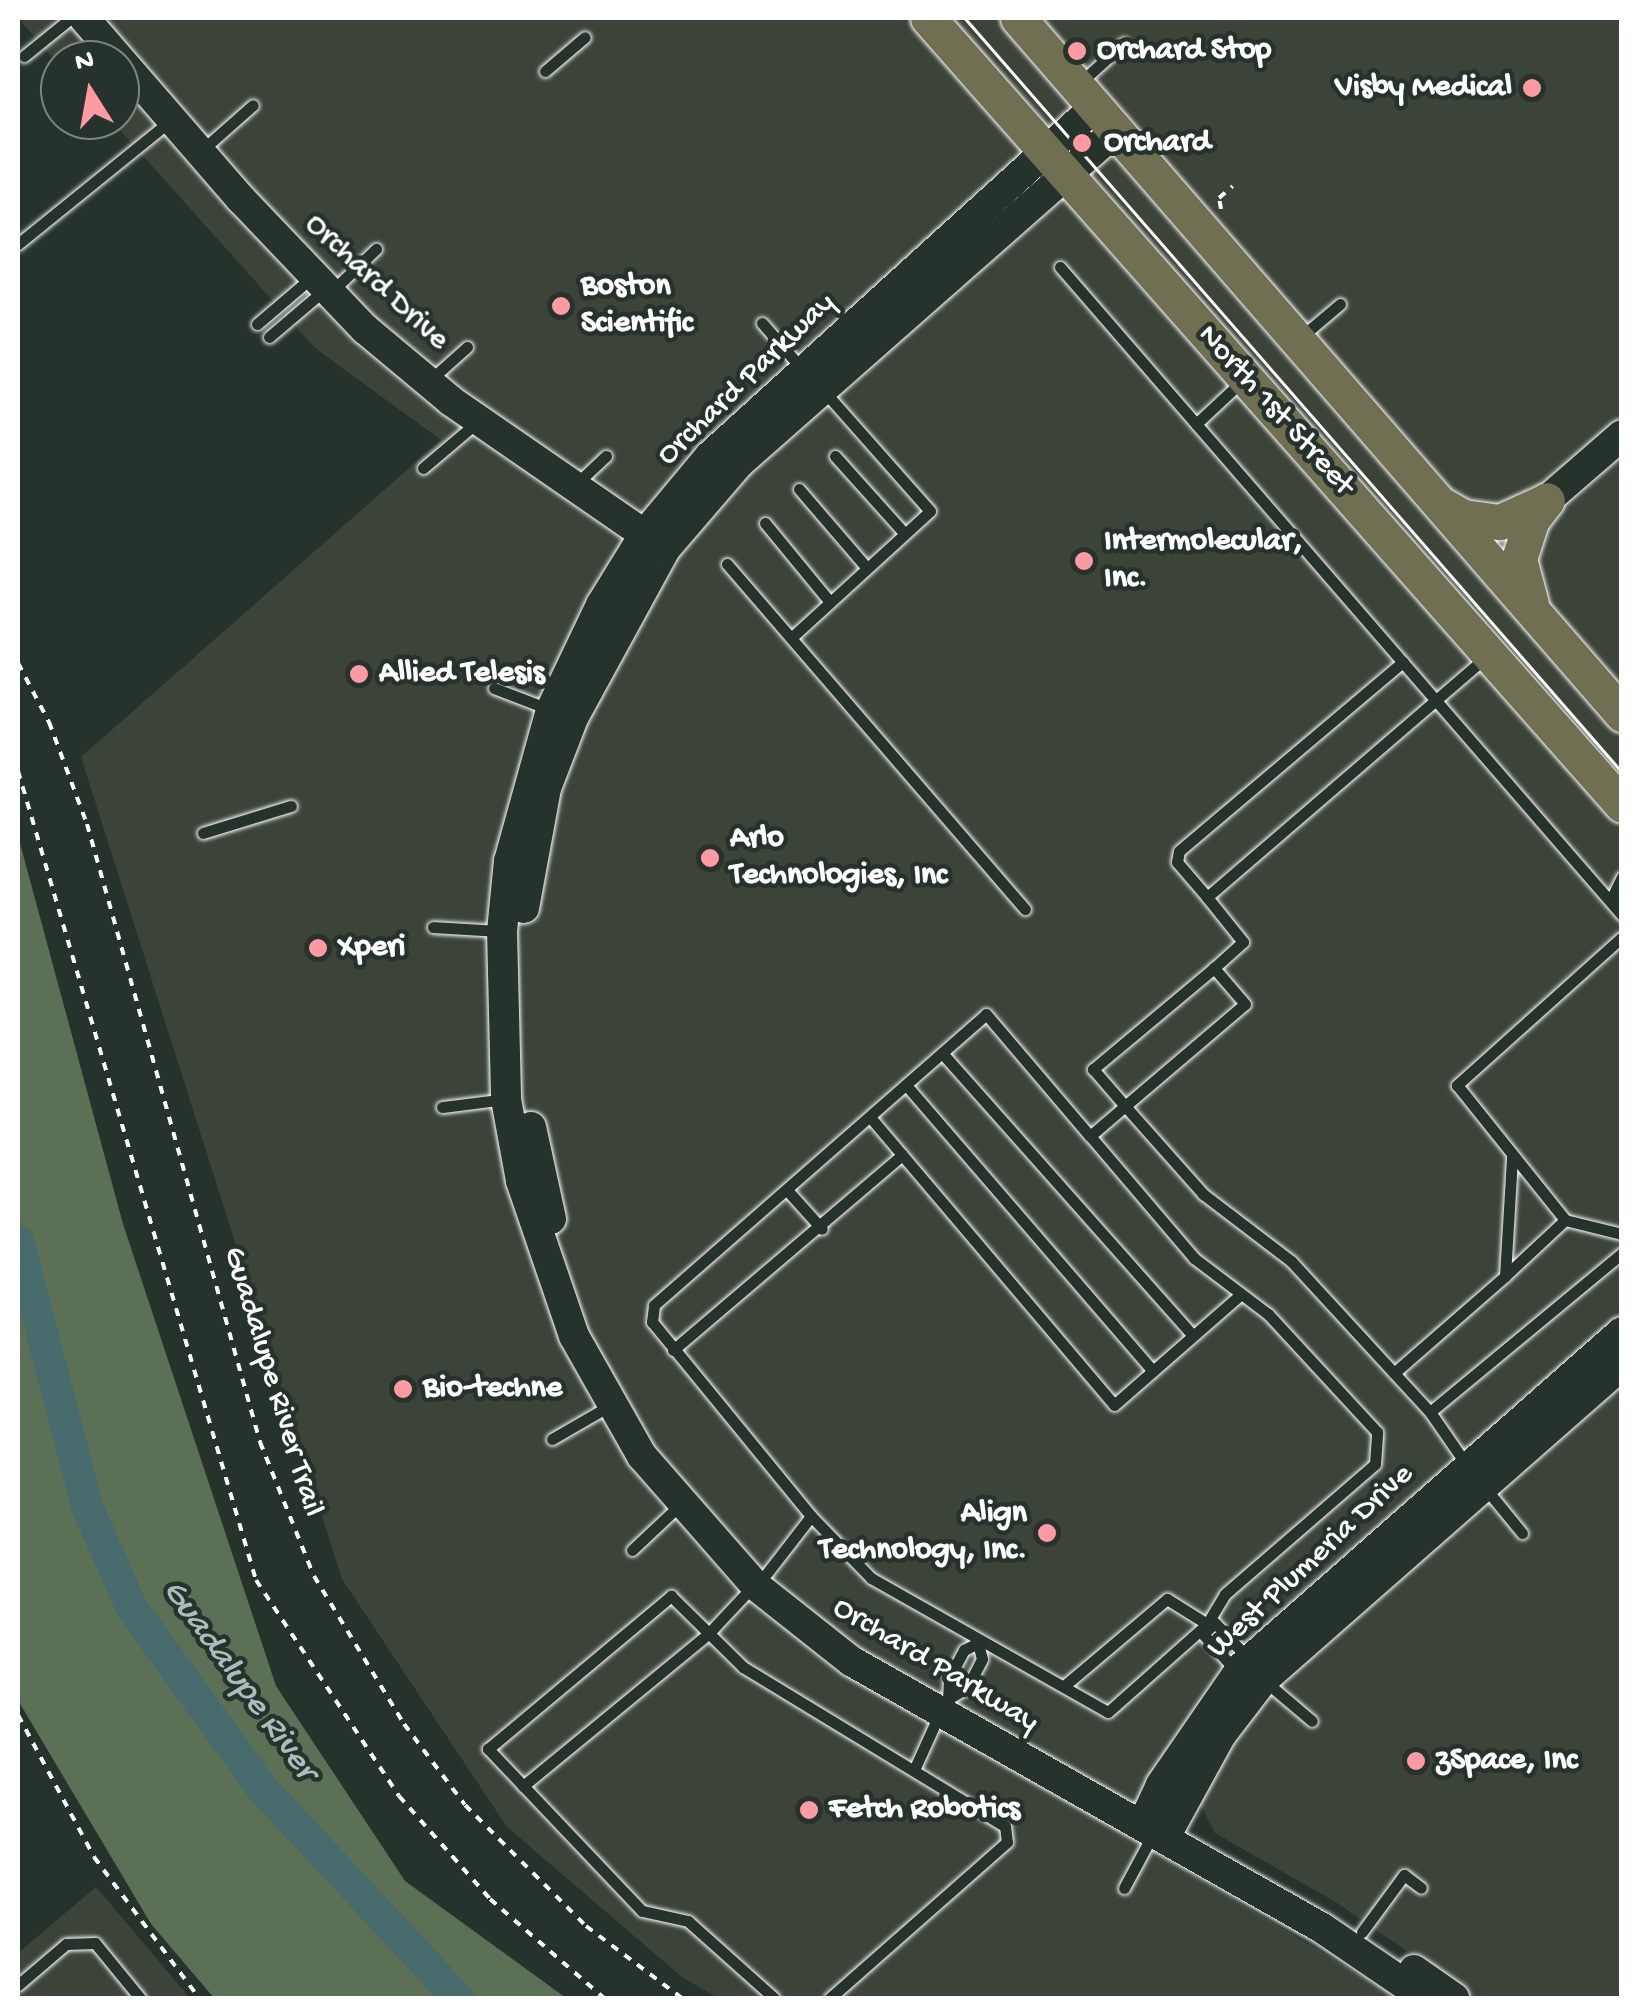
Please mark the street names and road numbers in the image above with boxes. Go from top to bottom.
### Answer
street label: Orchard Drive [296,206,456,360]
street label: Orchard Parkway [650,285,844,475]
street label: North 1st Street [1188,317,1362,505]
street label: Guadalupe River Trail [213,1242,331,1522]
street label: West Plumeria Drive [1200,1456,1422,1668]
street label: Orchard Parkway [825,1589,1045,1743]

